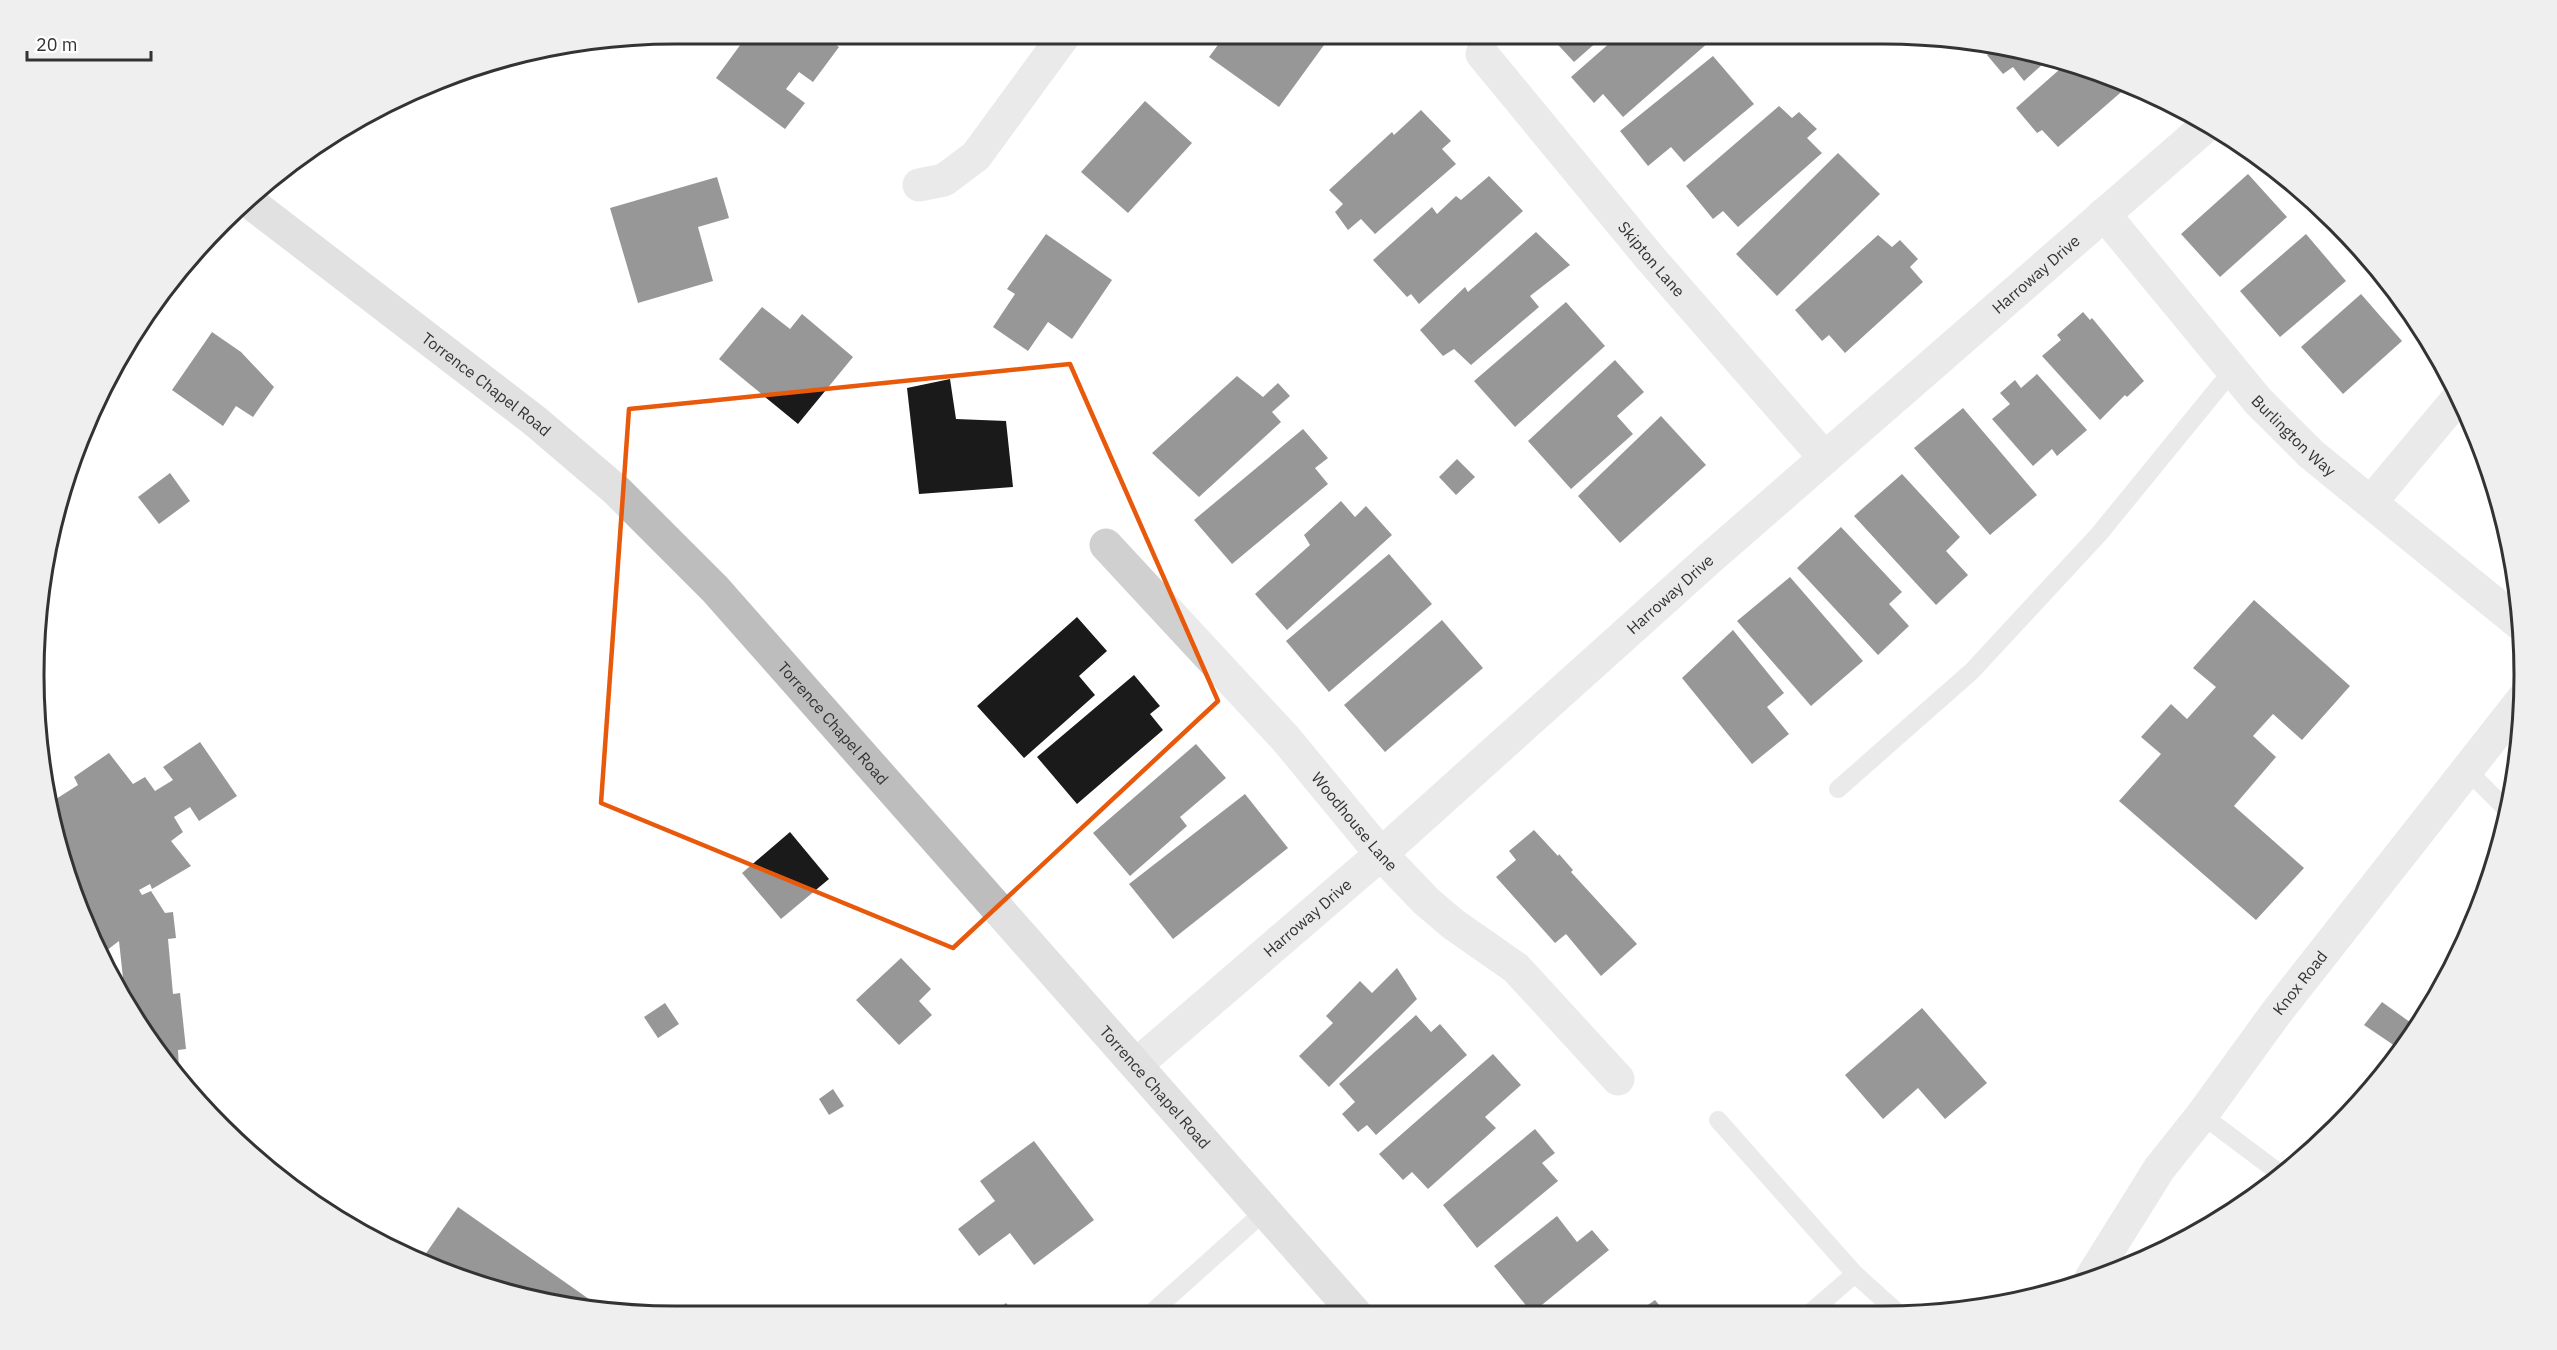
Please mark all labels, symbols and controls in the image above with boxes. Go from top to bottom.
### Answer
scale bar [27,24,152,62]
text: 20 m [36,33,78,56]
street label: Skipton Lane [1614,217,1689,301]
street label: Harroway Drive [1988,230,2084,318]
street label: Torrence Chapel Road [418,328,555,440]
street label: Burlington Way [2247,390,2340,480]
street label: Harroway Drive [1622,550,1718,638]
street label: Torrence Chapel Road [774,657,893,789]
street label: Woodhouse Lane [1307,768,1402,875]
street label: Harroway Drive [1259,874,1356,961]
street label: Knox Road [2268,946,2331,1019]
street label: Torrence Chapel Road [1095,1021,1215,1153]

